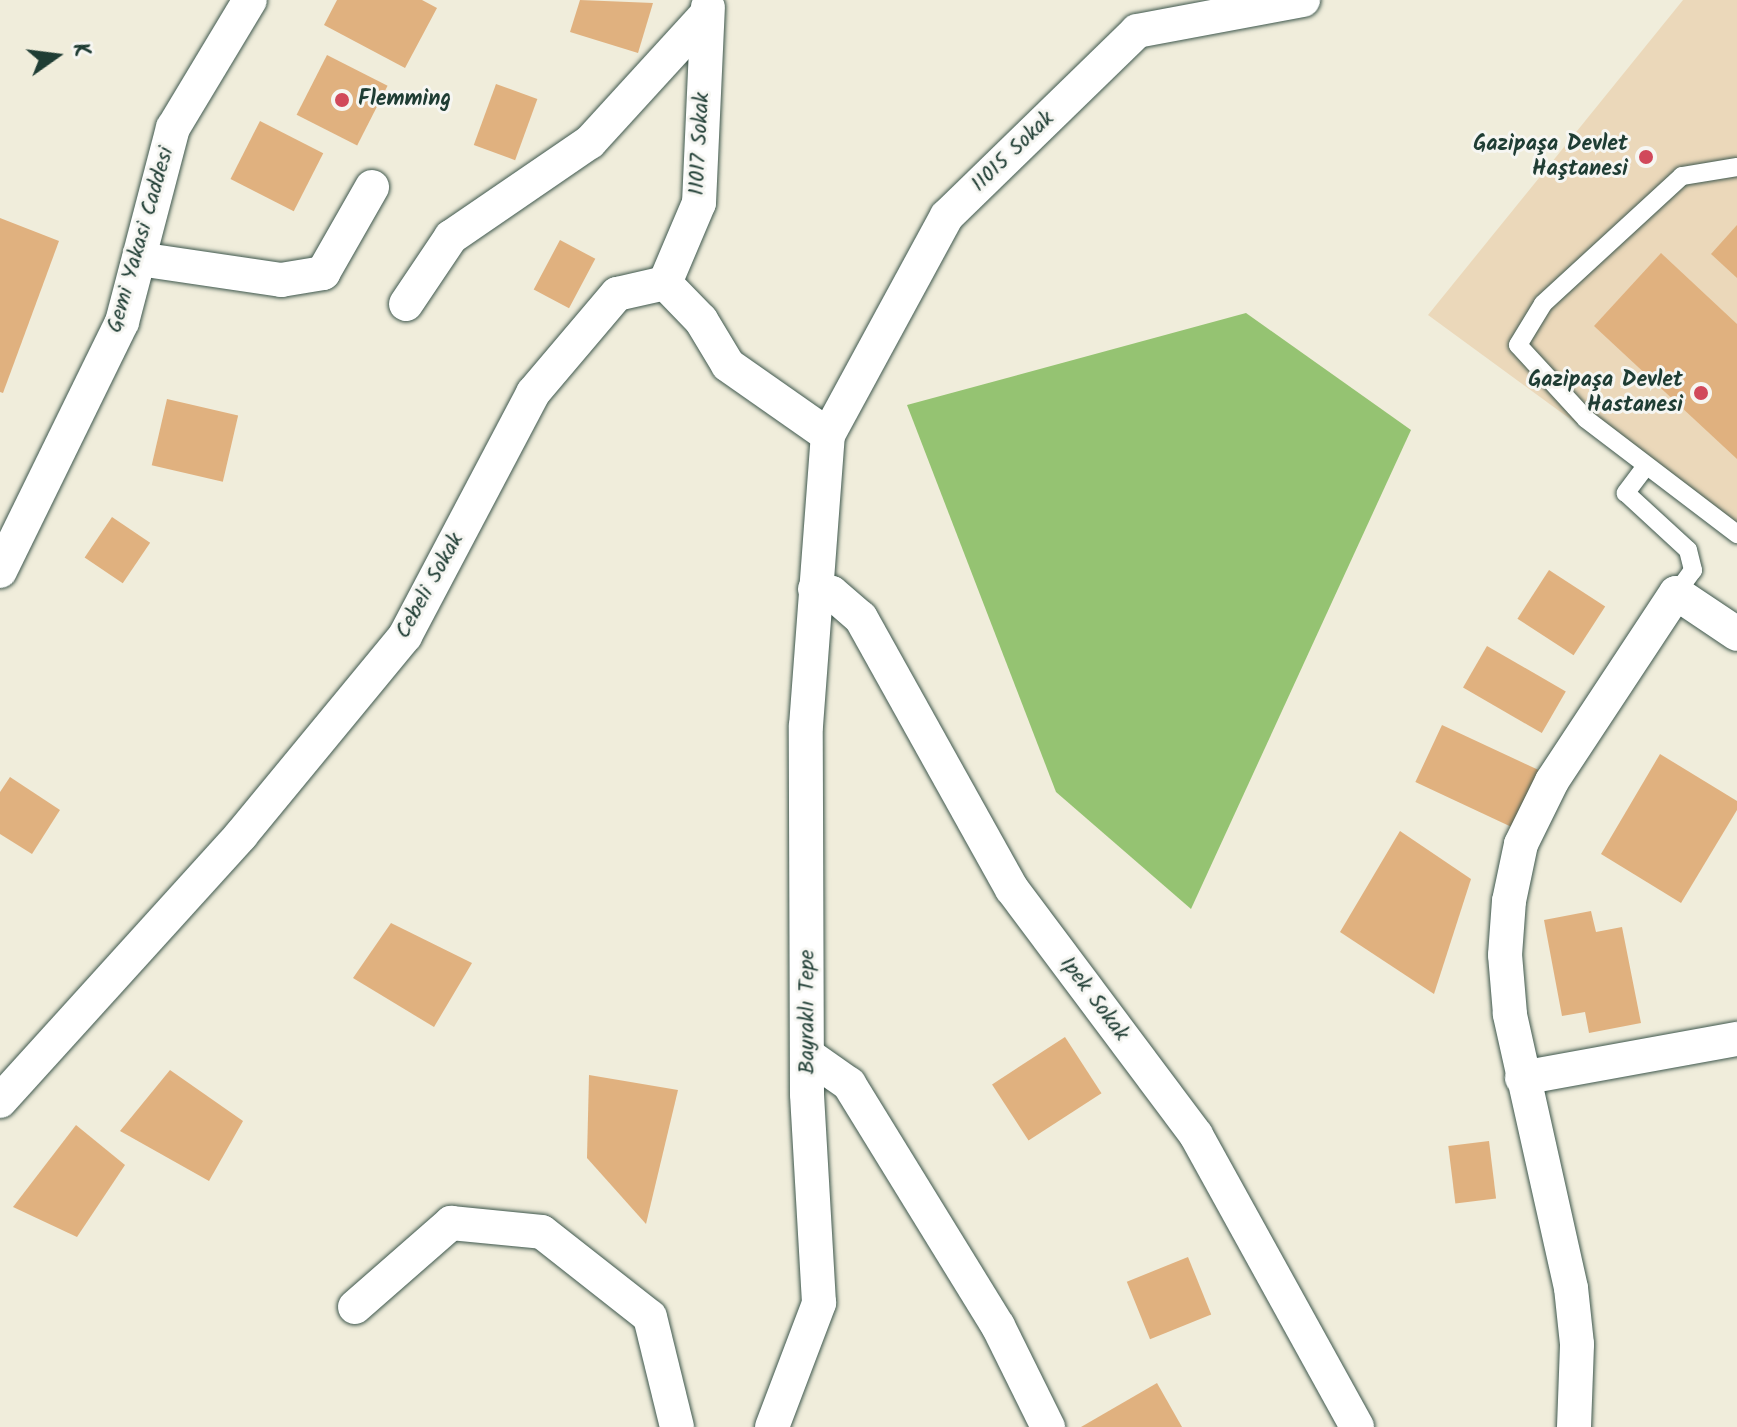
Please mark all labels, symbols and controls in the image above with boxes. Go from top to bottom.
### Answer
north arrow [16,16,96,96]
text: K [61,39,98,61]
place label: Flemming [358,87,451,113]
marker: Flemming [333,91,351,109]
street label: 11017 Sokak [684,92,716,196]
street label: 11015 Sokak [966,106,1060,198]
place label: Gazipaşa Devlet Haştanesi [1473,131,1628,182]
street label: Gemi Yakasi Caddesi [102,144,180,336]
marker: Gazipaşa Devlet Haştanesi [1635,146,1657,168]
place label: Gazipaşa Devlet Hastanesi [1528,367,1683,418]
marker: Gazipaşa Devlet Hastanesi [1690,382,1712,404]
street label: Cebeli Sokak [390,529,470,643]
street label: Bayraklı Tepe [795,950,821,1074]
street label: Ipek Sokak [1054,952,1134,1046]

